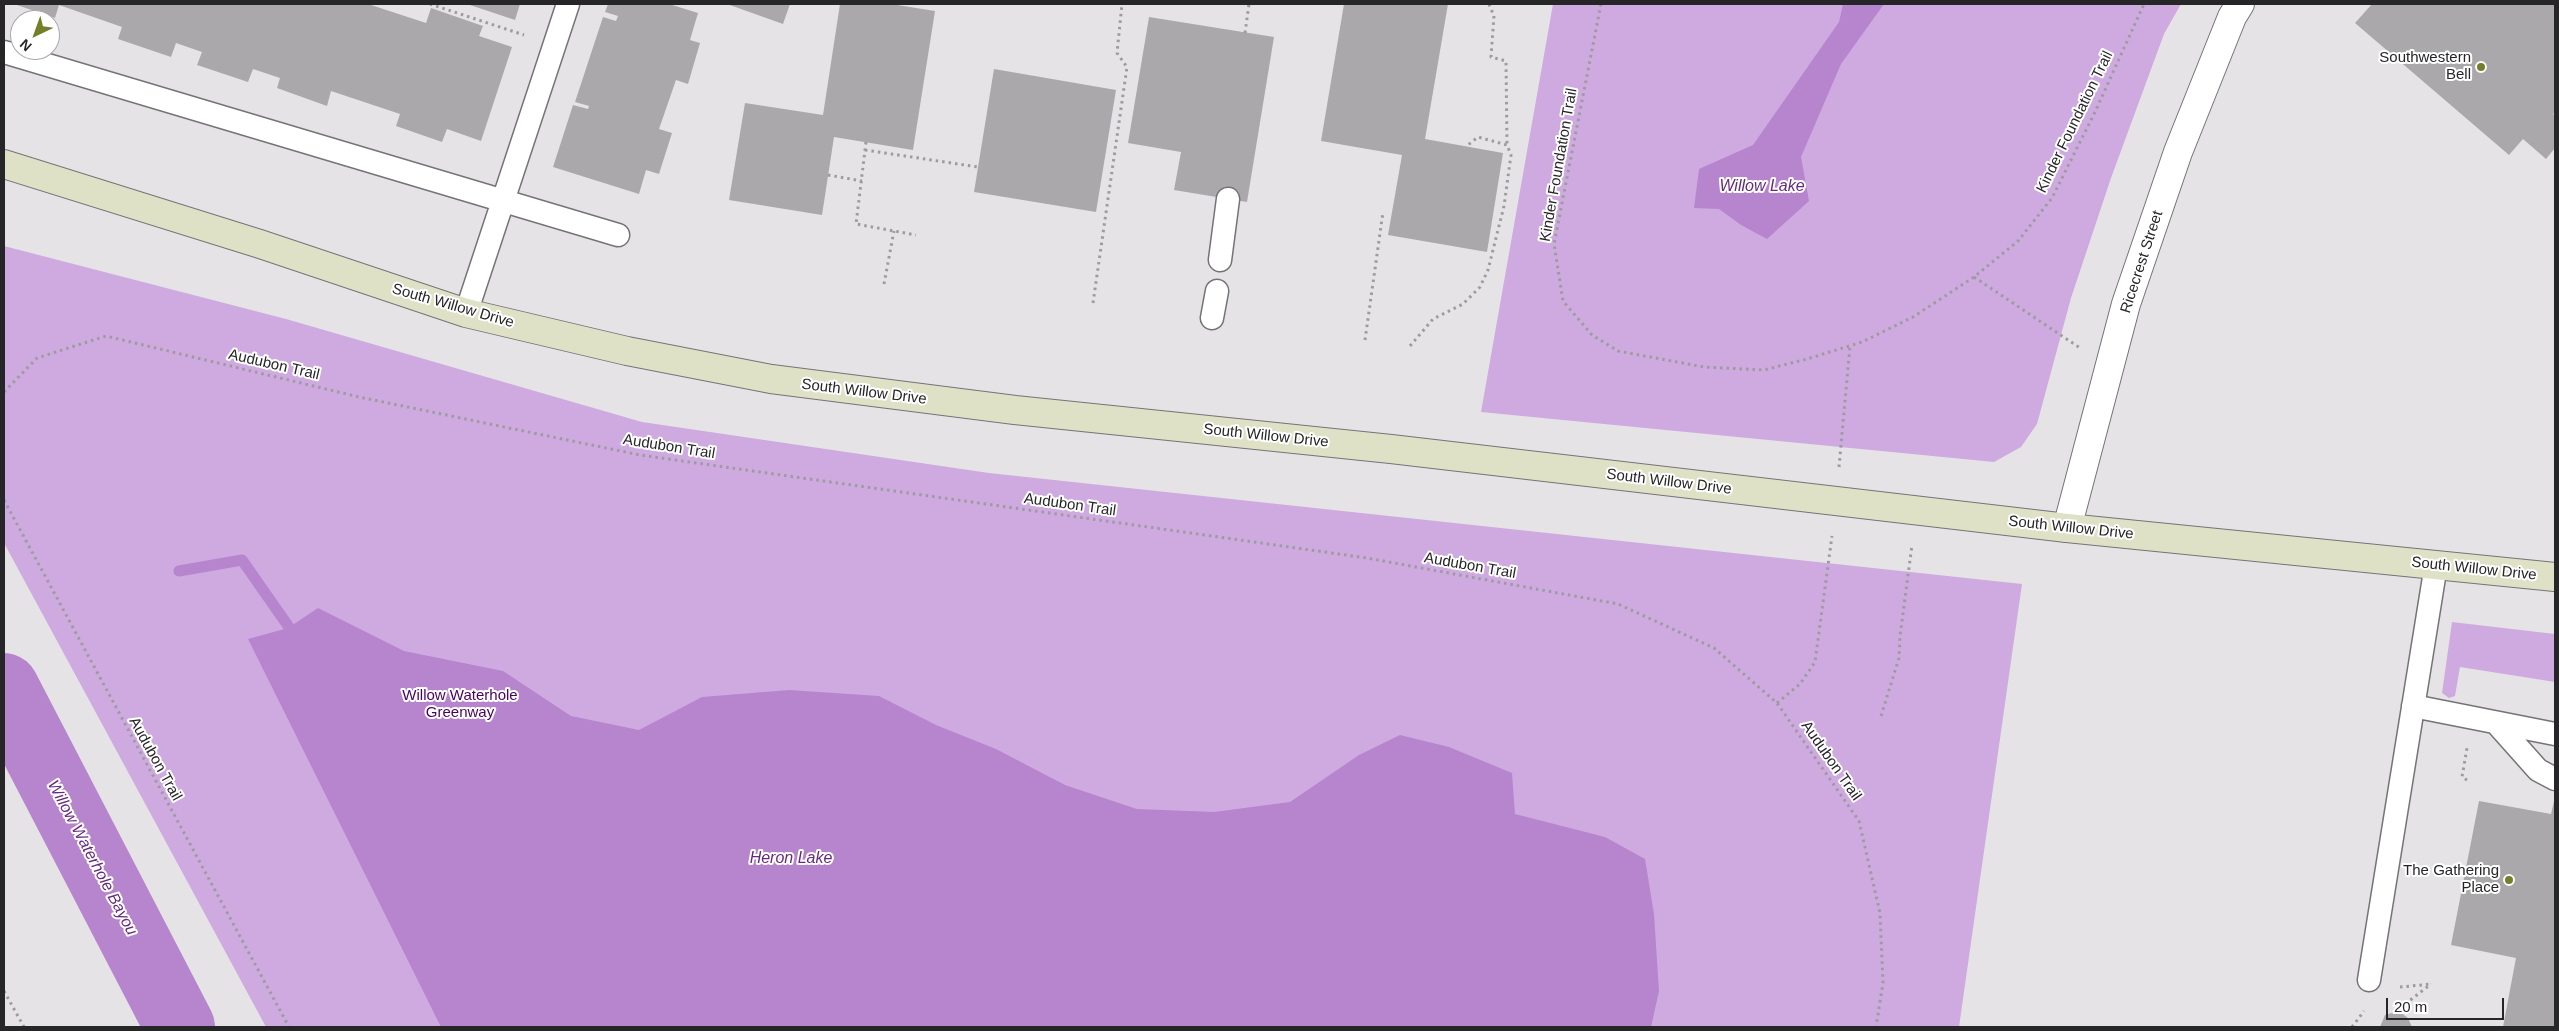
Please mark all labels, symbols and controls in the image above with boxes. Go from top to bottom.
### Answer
north arrow [10,10,60,60]
text: N [17,36,35,55]
street label: Kinder Foundation Trail [2033,48,2117,196]
place label: Southwestern Bell [2379,49,2471,84]
marker: Southwestern Bell [2475,61,2487,73]
street label: Kinder Foundation Trail [1537,87,1581,243]
water label: Willow Lake [1719,177,1805,197]
street label: Ricecrest Street [2117,208,2167,316]
street label: South Willow Drive [390,280,516,332]
street label: Audubon Trail [227,346,321,384]
street label: South Willow Drive [800,375,928,409]
street label: South Willow Drive [1202,420,1330,452]
street label: Audubon Trail [622,431,716,463]
street label: South Willow Drive [1605,465,1733,499]
street label: Audubon Trail [1023,490,1117,520]
street label: South Willow Drive [2007,512,2135,544]
street label: Audubon Trail [1423,549,1517,583]
street label: South Willow Drive [2410,553,2538,585]
park label: Willow Waterhole Greenway [402,687,518,722]
street label: Audubon Trail [125,714,185,804]
street label: Audubon Trail [1797,718,1865,804]
water label: Willow Waterhole Bayou [43,777,141,939]
water label: Heron Lake [750,849,832,869]
place label: The Gathering Place [2403,862,2499,897]
marker: The Gathering Place [2503,874,2515,886]
scale bar [2389,988,2506,1020]
text: 20 m [2394,998,2427,1015]

